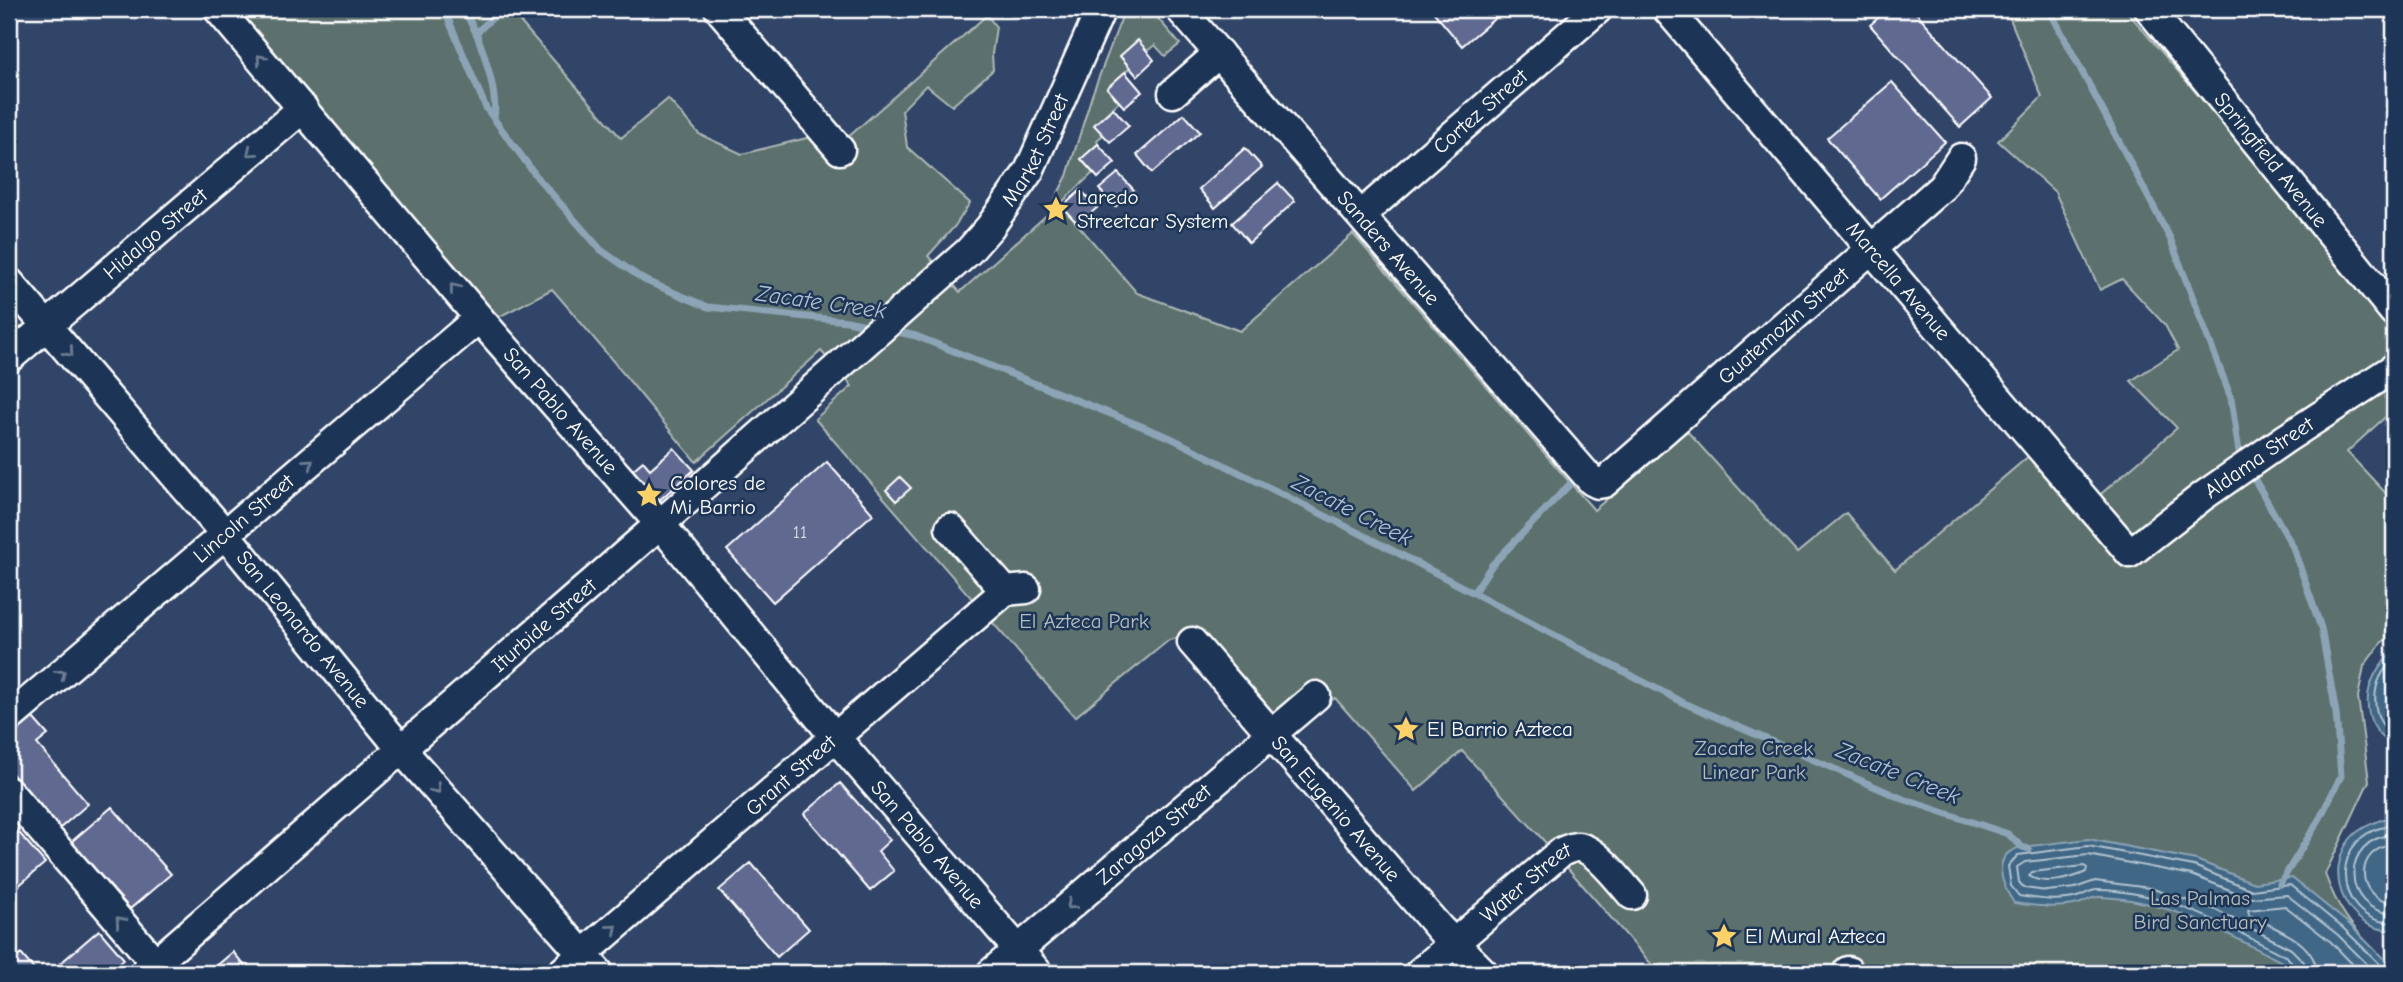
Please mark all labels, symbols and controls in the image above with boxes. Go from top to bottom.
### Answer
one-way arrow [257,54,269,67]
street label: Cortez Street [1428,63,1533,159]
street label: Springfield Avenue [2209,88,2333,232]
street label: Market Street [996,89,1074,211]
one-way arrow [247,144,260,156]
street label: Hidalgo Street [99,182,213,284]
place label: Laredo Streetcar System [1077,185,1228,233]
street label: Sanders Avenue [1332,186,1445,310]
place icon: Laredo Streetcar System [1041,194,1071,224]
street label: Marcella Avenue [1841,217,1955,345]
street label: Guatemozin Street [1713,262,1855,389]
water label: Zacate Creek [753,279,889,325]
one-way arrow [450,283,462,296]
street label: San Pablo Avenue [498,342,623,479]
one-way arrow [61,344,73,357]
street label: Aldama Street [2200,411,2319,503]
one-way arrow [300,459,313,471]
street label: Lincoln Street [189,468,299,568]
water label: Zacate Creek [1287,468,1417,552]
place label: Colores de Mi Barrio [670,471,766,519]
place icon: Colores de Mi Barrio [634,480,664,510]
house number: 11 [793,522,807,543]
street label: San Leonardo Avenue [232,546,374,713]
street label: Iturbide Street [487,572,602,677]
park label: El Azteca Park [1019,609,1149,633]
one-way arrow [52,670,65,682]
place icon: El Barrio Azteca [1391,714,1421,744]
place label: El Barrio Azteca [1427,717,1573,741]
street label: Grant Street [741,729,841,821]
street label: San Eugenio Avenue [1266,731,1405,886]
park label: Zacate Creek Linear Park [1695,736,1814,784]
water label: Zacate Creek [1831,736,1965,810]
street label: San Pablo Avenue [866,776,989,913]
street label: Zaragoza Street [1092,778,1217,890]
one-way arrow [428,781,441,794]
street label: Water Street [1475,837,1575,928]
park label: Las Palmas Bird Sanctuary [2133,886,2267,934]
one-way arrow [1066,897,1079,909]
one-way arrow [116,917,128,930]
place icon: El Mural Azteca [1709,921,1739,951]
place label: El Mural Azteca [1745,924,1886,948]
one-way arrow [605,925,618,937]

